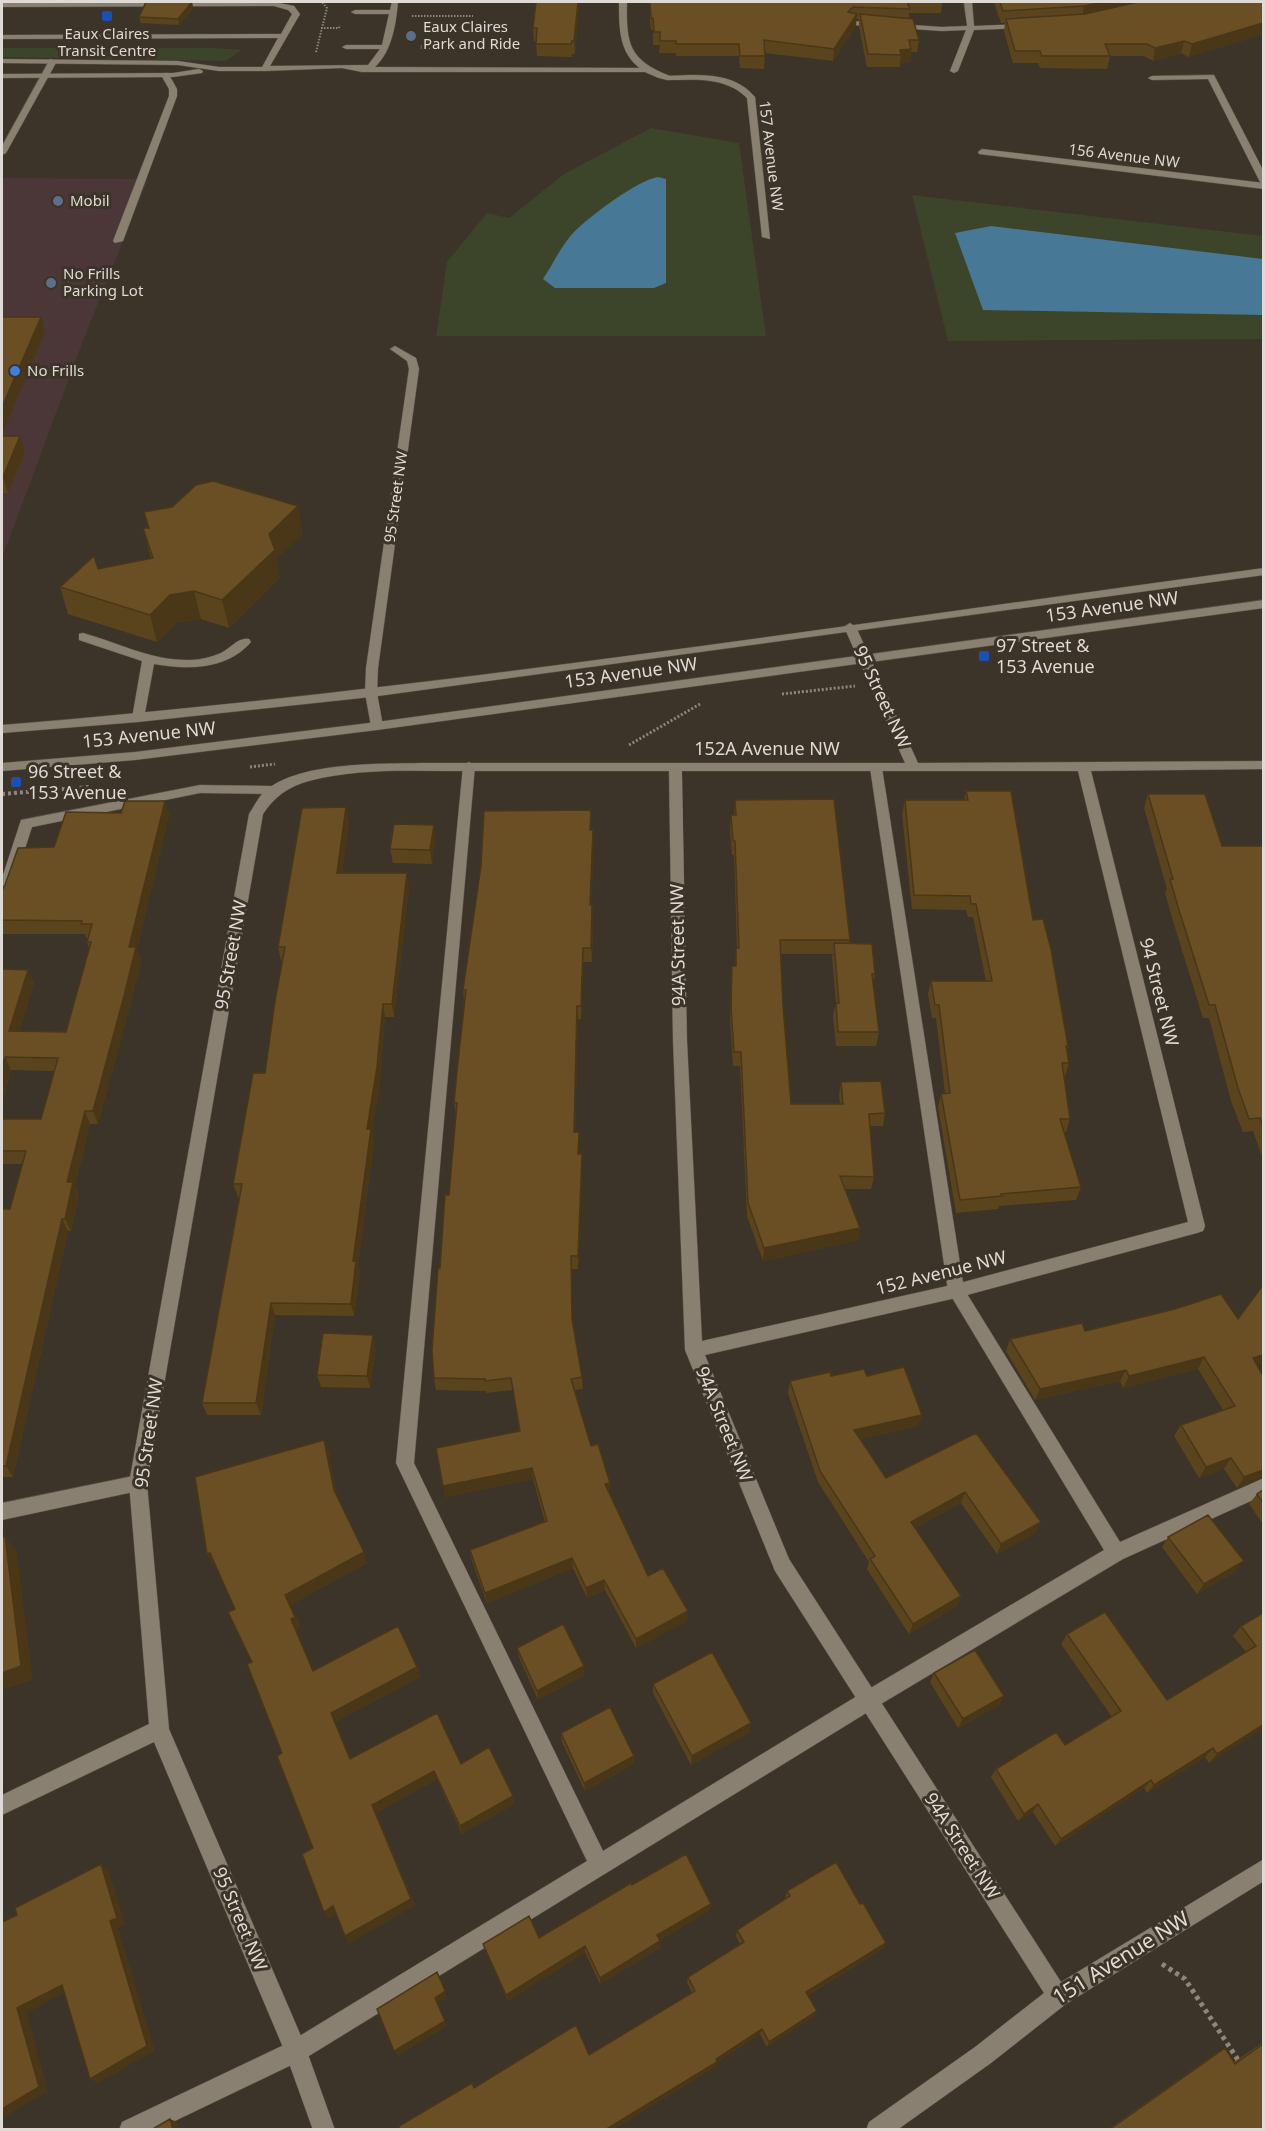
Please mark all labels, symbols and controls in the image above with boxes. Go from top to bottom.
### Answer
marker: Eaux Claires Transit Centre [100,9,114,23]
place label: Eaux Claires Park and Ride [423,16,520,53]
place label: Eaux Claires Transit Centre [58,23,156,60]
marker: Eaux Claires Park and Ride [404,29,418,43]
street label: 157 Avenue NW [755,99,789,213]
street label: 156 Avenue NW [1068,138,1181,172]
place label: Mobil [70,190,110,210]
marker: Mobil [51,194,65,208]
place label: No Frills Parking Lot [63,263,144,300]
marker: No Frills Parking Lot [44,276,58,290]
place label: No Frills [27,360,84,380]
marker: No Frills [8,364,22,378]
street label: 95 Street NW [379,450,411,544]
street label: 153 Avenue NW [1044,585,1180,627]
place label: 97 Street & 153 Avenue [996,633,1095,678]
street label: 95 Street NW [849,641,917,752]
marker: 97 Street & 153 Avenue [977,649,991,663]
street label: 153 Avenue NW [563,651,699,693]
street label: 153 Avenue NW [81,715,217,753]
street label: 152A Avenue NW [694,736,840,760]
place label: 96 Street & 153 Avenue [28,759,127,804]
marker: 96 Street & 153 Avenue [9,775,23,789]
street label: 94A Street NW [664,883,690,1006]
street label: 95 Street NW [209,898,251,1011]
street label: 94 Street NW [1135,935,1185,1049]
street label: 152 Avenue NW [873,1244,1009,1300]
street label: 94A Street NW [691,1363,759,1485]
street label: 95 Street NW [128,1376,168,1489]
street label: 94A Street NW [920,1788,1006,1903]
street label: 95 Street NW [208,1863,274,1974]
street label: 151 Avenue NW [1047,1904,1195,2010]

